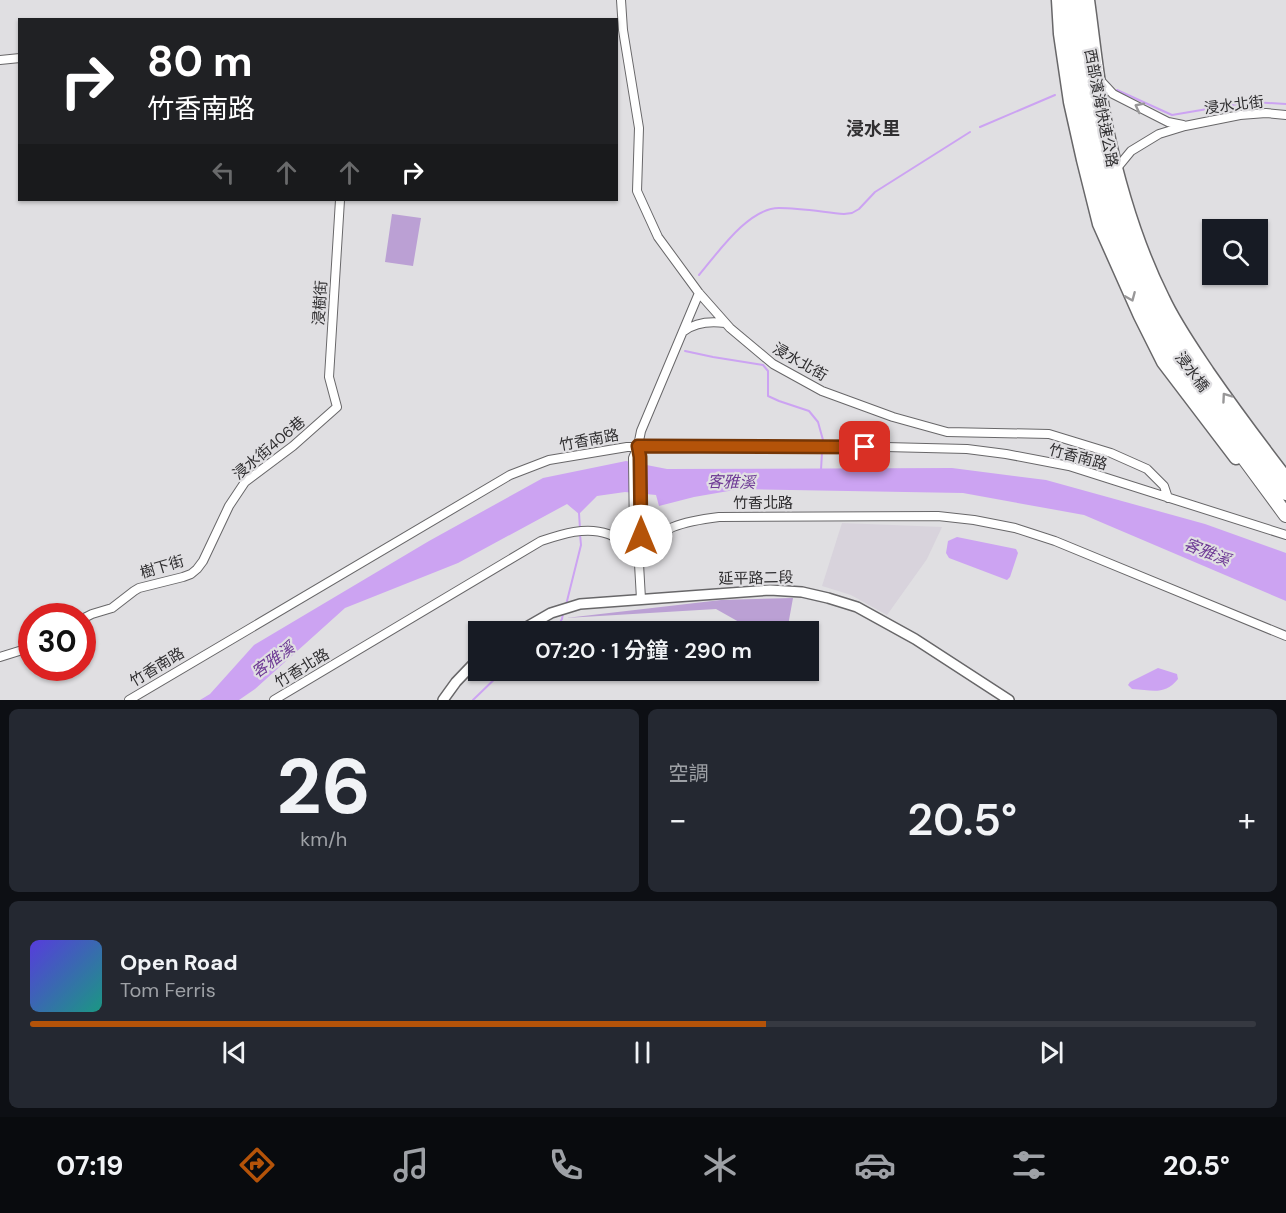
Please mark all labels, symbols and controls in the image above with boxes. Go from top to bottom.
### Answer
text: 80 m [147,34,253,89]
icon: right [48,42,126,120]
street label: 西部濱海快速公路 [1080,47,1122,169]
text: 竹香南路 [147,91,255,126]
street label: 浸水北街 [1203,91,1265,119]
one-way arrow [1135,103,1145,114]
district label: 浸水里 [846,117,900,141]
icon: left [207,156,240,189]
icon: ahead [270,156,303,189]
icon: ahead [333,156,366,189]
icon: right [396,156,429,189]
map controls [1202,219,1268,285]
button: search [1202,219,1268,285]
street label: 浸樹街 [308,280,332,326]
one-way arrow [1124,290,1136,301]
street label: 浸水北街 [769,338,831,386]
street label: 浸水橋 [1170,348,1214,396]
one-way arrow [1222,393,1233,404]
street label: 浸水街406巷 [229,412,309,484]
pin [839,421,890,472]
street label: 竹香南路 [558,425,620,455]
icon: arrive [848,430,881,463]
street label: 竹香南路 [1046,440,1110,474]
water label: 客雅溪 [707,471,757,493]
street label: 竹香北路 [733,493,793,513]
position arrow [609,504,673,568]
water label: 客雅溪 [1181,533,1235,571]
street label: 樹下街 [138,551,186,583]
street label: 延平路二段 [718,567,794,589]
speed limit sign: 30 [18,603,96,681]
water label: 客雅溪 [247,636,300,683]
text: 07:20 · 1 分鐘 · 290 m [535,636,752,665]
street label: 竹香南路 [126,643,188,691]
street label: 竹香北路 [271,644,333,692]
text: 26 [277,736,371,837]
text: 空調 [669,760,709,786]
text: 20.5° [907,790,1017,849]
text: − [669,798,687,841]
text: + [1238,798,1256,841]
text: km/h [300,826,347,852]
text: Open Road [120,948,238,977]
text: Tom Ferris [120,977,216,1003]
icon: previous [218,1036,251,1069]
icon: pause [626,1036,659,1069]
icon: next [1035,1036,1068,1069]
icon: directions [236,1144,278,1186]
icon: music [390,1144,432,1186]
icon: phone [545,1144,587,1186]
icon: climate [699,1144,741,1186]
icon: car [854,1144,896,1186]
icon: filters [1008,1144,1050,1186]
text: 07:19 [56,1148,123,1183]
text: 20.5° [1163,1148,1230,1183]

